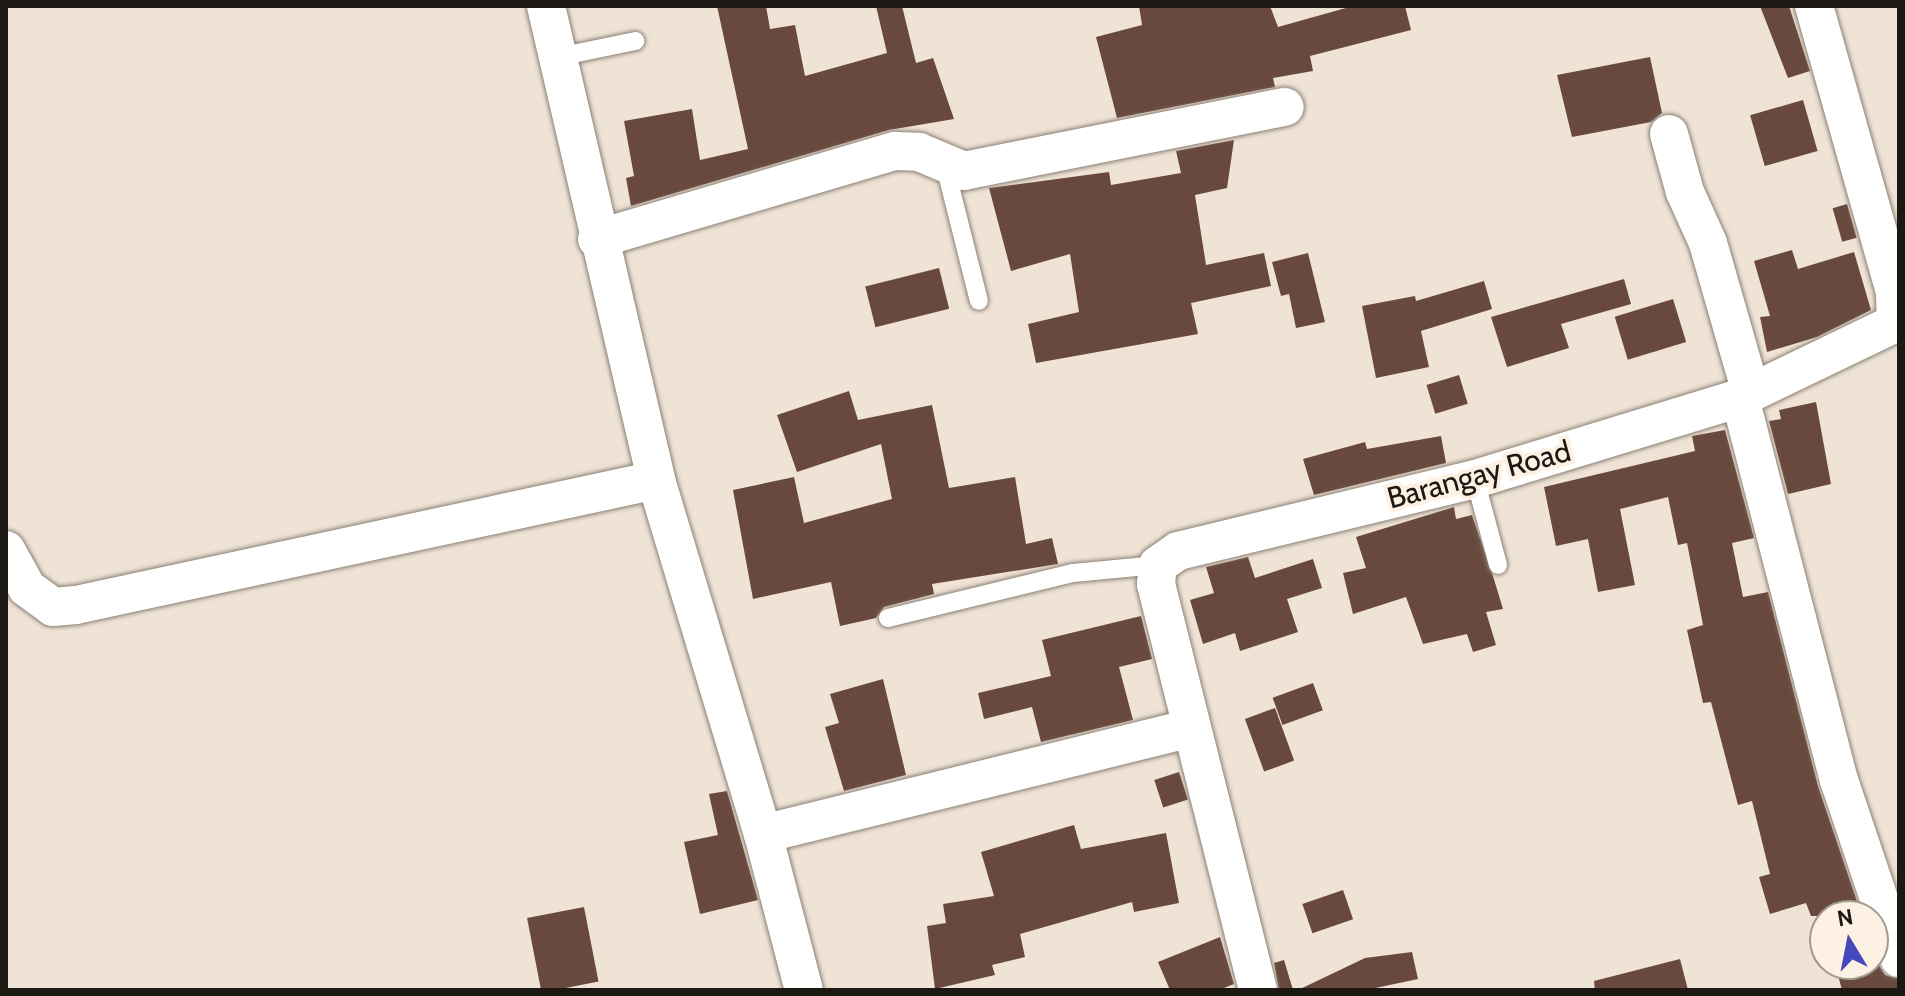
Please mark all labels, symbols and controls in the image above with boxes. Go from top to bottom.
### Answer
street label: Barangay Road [1383,433,1575,517]
north arrow [1809,900,1889,980]
text: N [1835,903,1855,932]

